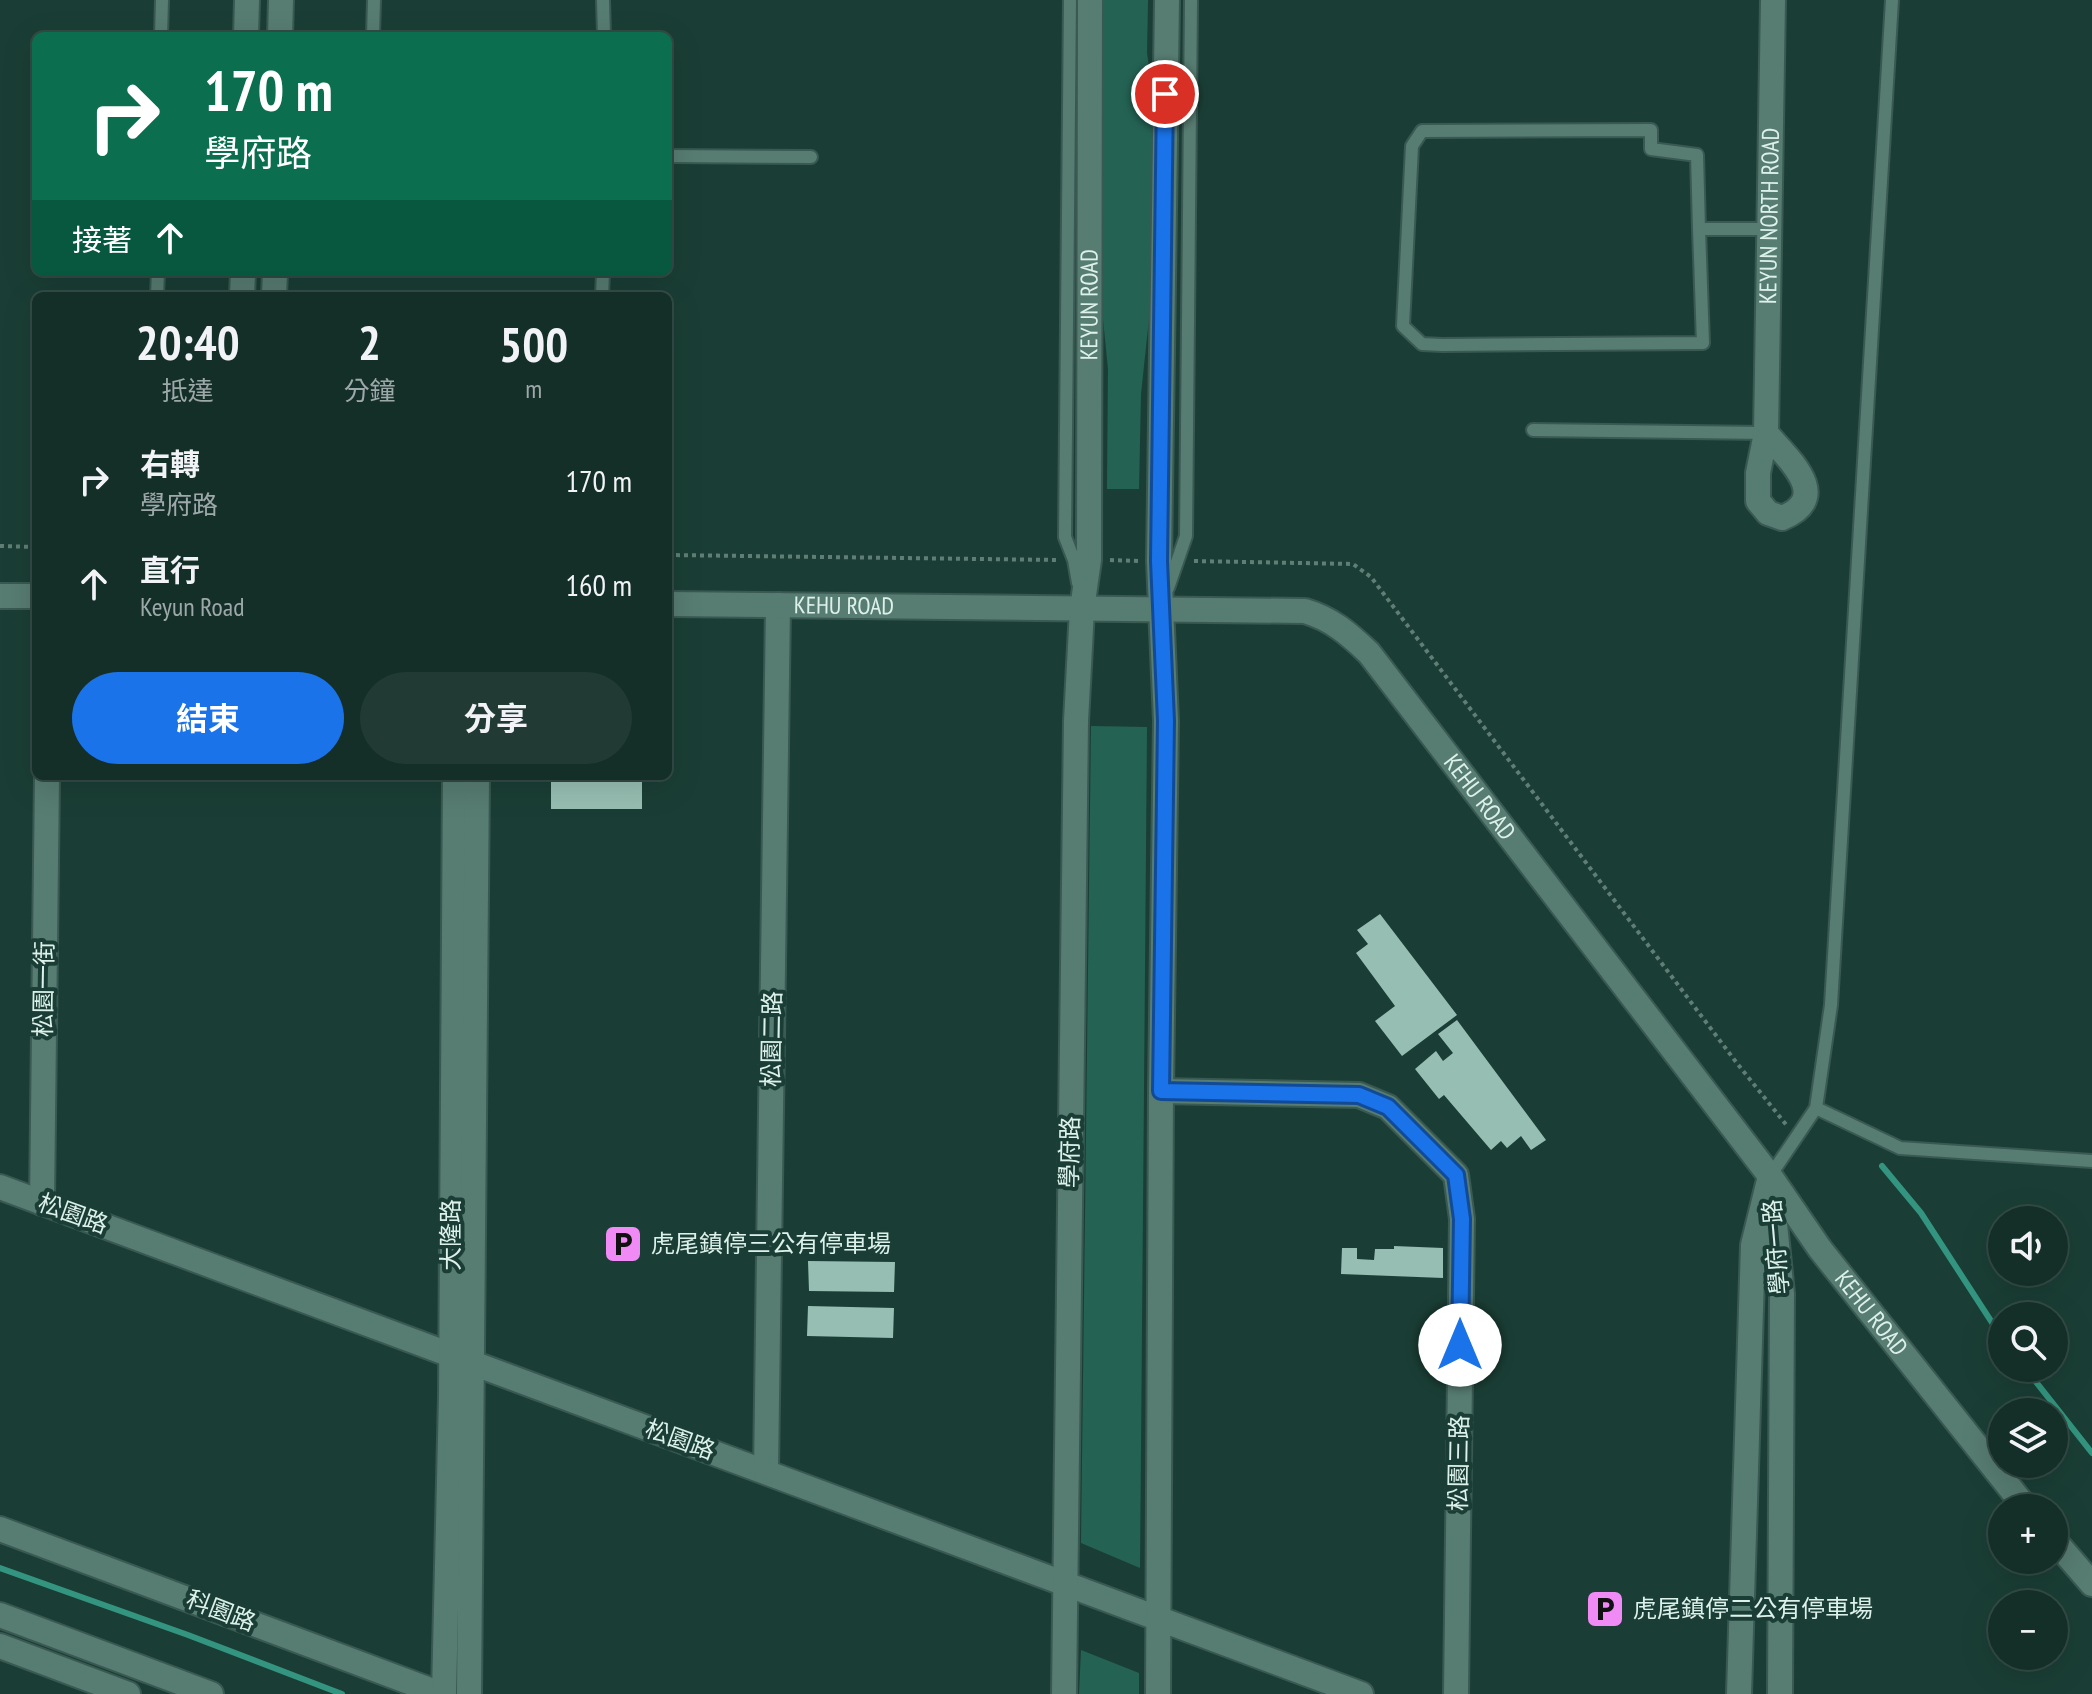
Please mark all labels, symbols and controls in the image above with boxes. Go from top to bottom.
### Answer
text: 170 m [204,54,333,126]
pin [1131,60,1199,128]
icon: right [72,64,176,168]
icon: arrive [1143,72,1187,116]
street label: KEYUN NORTH ROAD [1752,128,1786,304]
text: 學府路 [204,129,312,176]
icon: ahead [148,216,192,260]
text: 接著 [72,220,132,259]
street label: KEYUN ROAD [1073,249,1105,360]
text: 20:40 [136,311,240,373]
text: 2 [358,311,381,373]
text: 500 [499,313,568,375]
text: m [525,372,542,405]
text: 抵達 [162,374,214,407]
text: 分鐘 [343,374,396,407]
text: 右轉 [140,444,200,483]
icon: right [72,458,116,502]
text: 170 m [566,461,632,500]
text: 學府路 [140,488,218,521]
text: 直行 [140,550,200,589]
icon: ahead [72,562,116,606]
text: 160 m [566,565,632,604]
street label: KEHU ROAD [794,589,894,621]
text: Keyun Road [140,590,244,623]
button: 結束 [72,672,344,764]
button: 分享 [360,672,632,764]
street label: KEHU ROAD [1437,748,1523,846]
street label: 松園一街 [27,941,60,1037]
street label: 松園二路 [755,991,788,1087]
street label: 學府路 [1053,1116,1086,1188]
street label: 松園路 [34,1187,112,1240]
street label: 學府一路 [1756,1198,1795,1296]
street label: 大隆路 [435,1199,466,1271]
map controls [1988,1206,2068,1670]
button: sound [1988,1206,2068,1286]
parking icon: 虎尾鎮停三公有停車場 [602,1223,644,1265]
place label: 虎尾鎮停三公有停車場 [651,1228,891,1259]
street label: KEHU ROAD [1828,1264,1915,1362]
button: search [1988,1302,2068,1382]
position arrow [1418,1303,1502,1387]
button: layers [1988,1398,2068,1478]
street label: 松園路 [641,1413,719,1466]
street label: 松園三路 [1442,1415,1475,1511]
button: + [1988,1494,2068,1574]
street label: 科園路 [182,1583,260,1638]
parking icon: 虎尾鎮停二公有停車場 [1584,1588,1626,1630]
button: − [1988,1590,2068,1670]
place label: 虎尾鎮停二公有停車場 [1633,1593,1873,1624]

